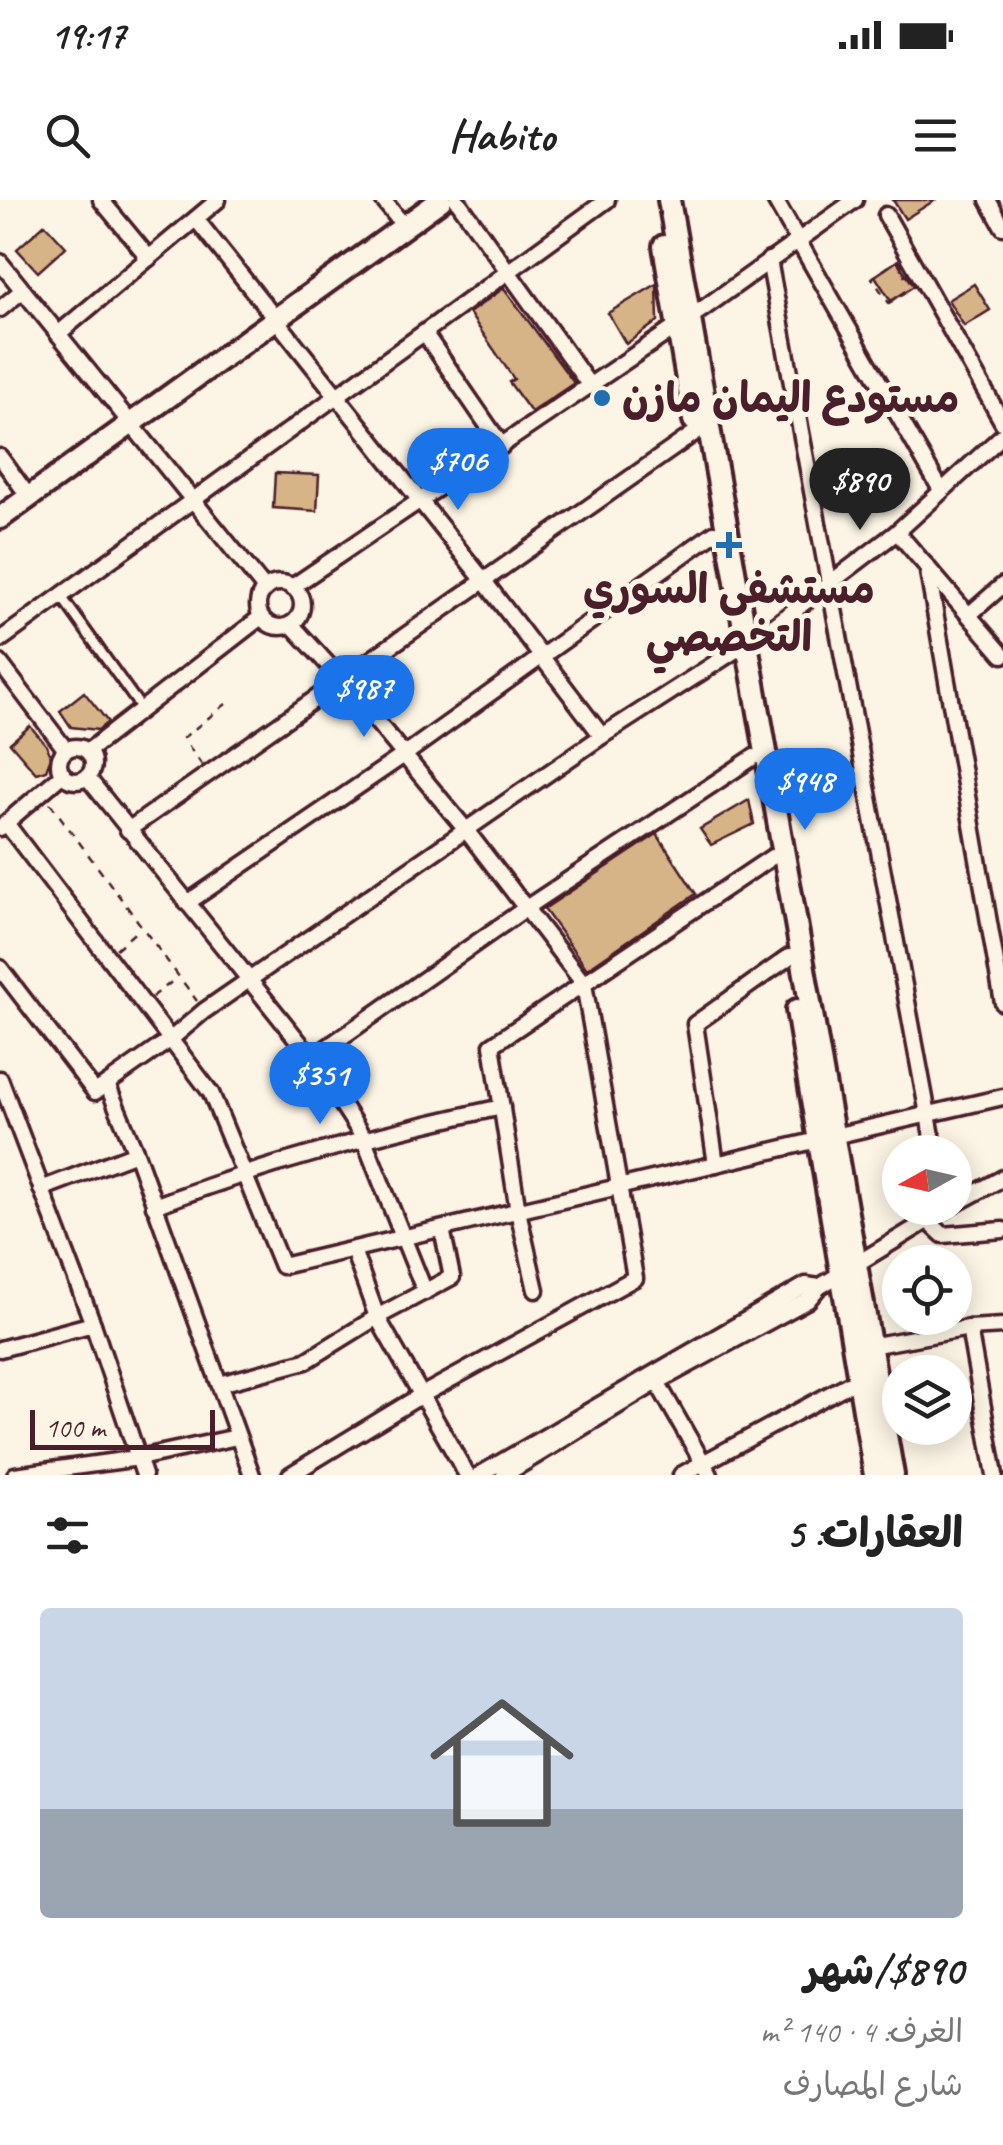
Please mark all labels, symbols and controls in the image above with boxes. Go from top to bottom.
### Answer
text: 19:17 [50,12,125,59]
text: Habito [449,107,554,164]
icon: search [40,108,95,163]
icon: menu [908,108,963,163]
place label: مستودع اليمان مازن [622,372,959,426]
marker: مستودع اليمان مازن [591,387,613,409]
pin: $706 [399,428,517,513]
text: $706 [429,440,487,481]
pin: $890 [801,448,919,533]
text: $890 [831,460,889,501]
marker: مستشفى السوري التخصصي [716,532,742,558]
place label: مستشفى السوري التخصصي [583,563,875,674]
pin: $987 [305,655,423,740]
text: $987 [335,667,393,708]
pin: $948 [746,748,864,833]
text: $948 [776,760,834,801]
pin: $351 [261,1042,379,1127]
text: $351 [291,1054,349,1095]
north arrow [882,1135,972,1225]
map controls [882,1135,972,1445]
button: locate [882,1245,972,1335]
button: layers [882,1355,972,1445]
scale bar [30,1405,215,1450]
text: 100 m [45,1410,105,1445]
text: العقارات: 5 [786,1507,963,1560]
icon: filters [40,1508,95,1563]
icon: home [412,1673,592,1853]
text: $890/شهر [804,1944,963,1997]
text: الغرف: 4 · 140 m² [760,2011,963,2052]
text: شارع المصارف [783,2064,963,2105]

